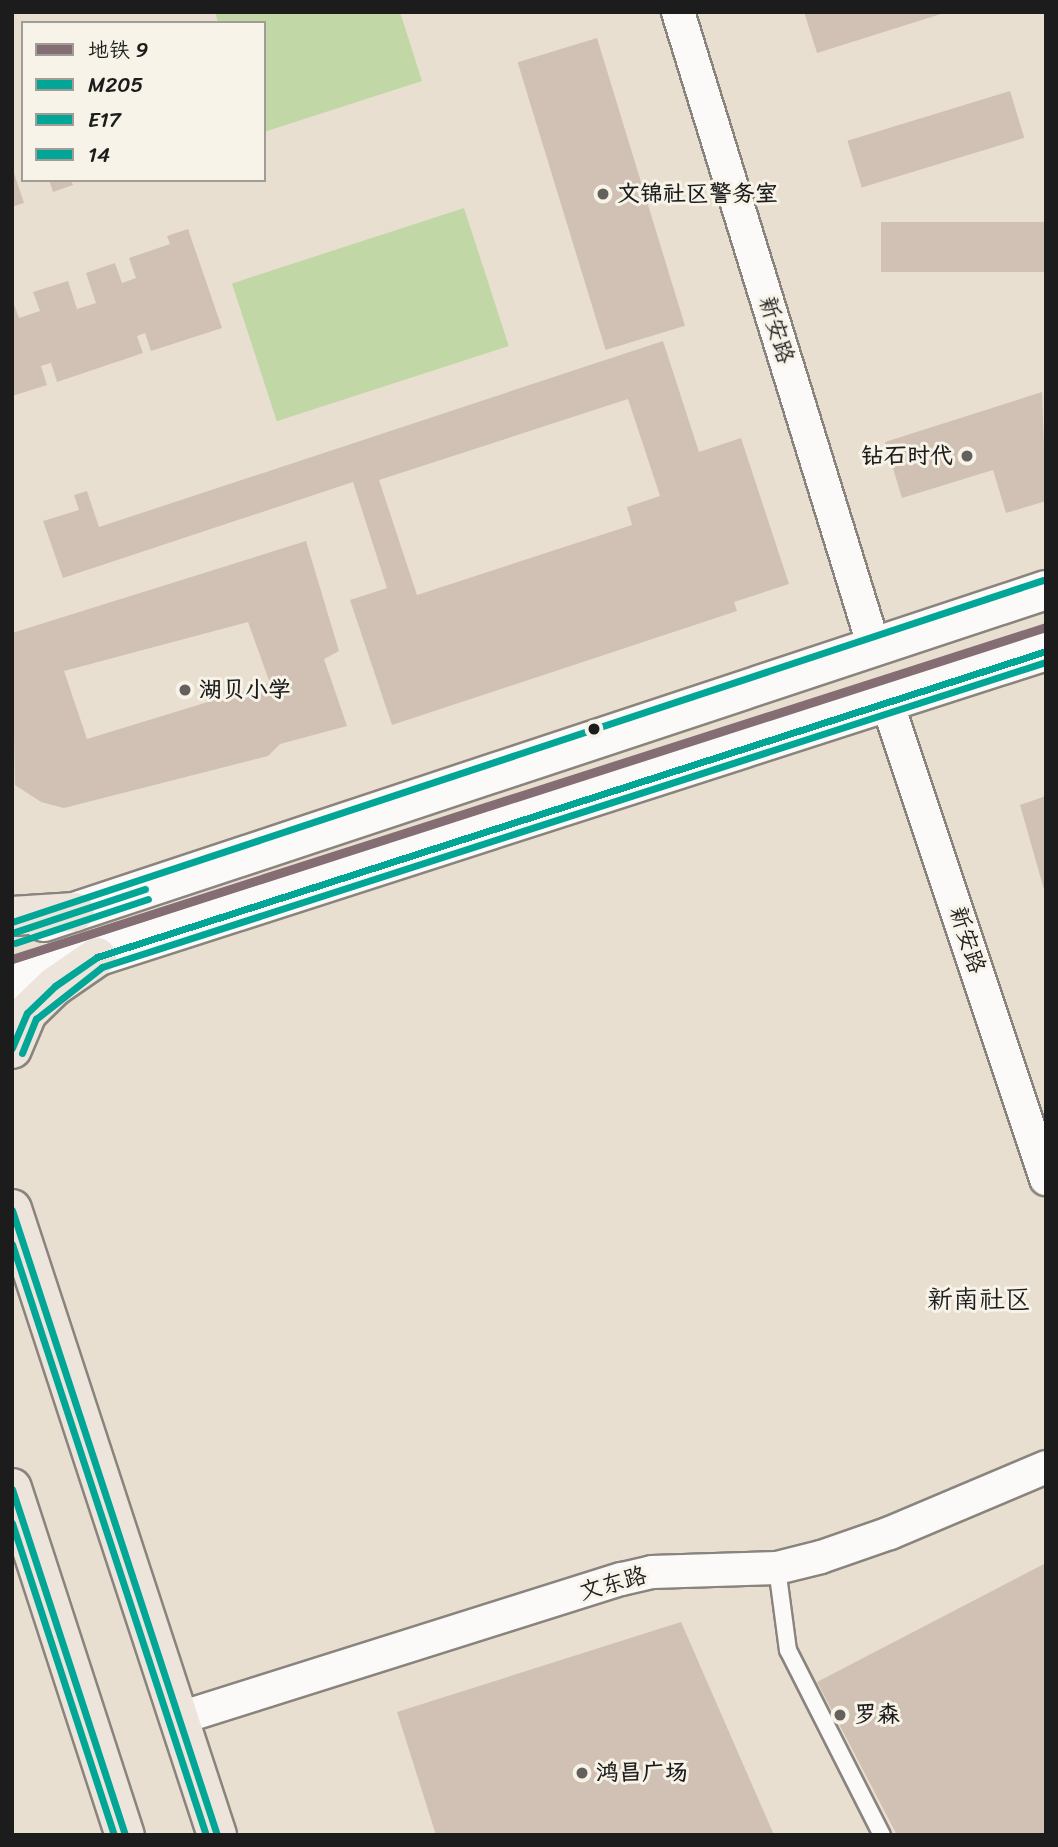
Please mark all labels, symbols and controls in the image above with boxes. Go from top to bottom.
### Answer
legend [21,21,266,182]
text: 地铁 9 [88,31,148,69]
text: M205 [88,66,143,104]
text: E17 [88,101,121,139]
text: 14 [88,136,110,174]
place label: 文锦社区警务室 [617,180,778,208]
marker: 文锦社区警务室 [595,186,611,202]
street label: 新安路 [753,293,799,367]
place label: 钻石时代 [861,442,953,470]
marker: 钻石时代 [959,448,975,464]
place label: 湖贝小学 [199,676,291,704]
marker: 湖贝小学 [177,682,193,698]
unlabelled marker [587,722,601,736]
street label: 新安路 [943,903,991,977]
district label: 新南社区 [927,1284,1031,1316]
street label: 文东路 [576,1562,650,1606]
place label: 罗森 [854,1701,900,1729]
marker: 罗森 [832,1707,848,1723]
place label: 鸿昌广场 [596,1759,688,1787]
marker: 鸿昌广场 [574,1765,590,1781]

